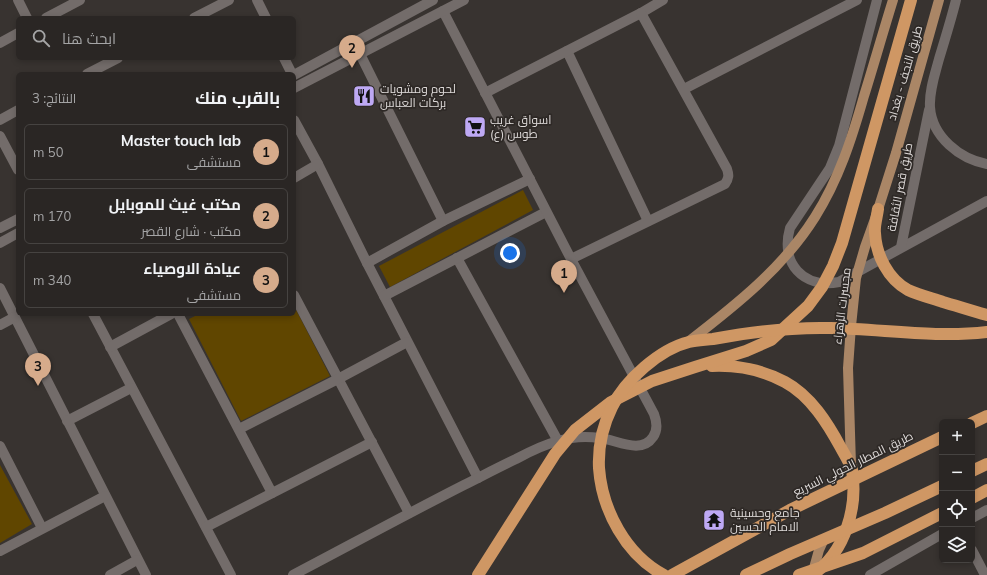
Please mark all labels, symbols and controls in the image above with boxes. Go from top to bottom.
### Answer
search box [16,16,296,60]
street label: طريق النجف - بغداد [884,24,925,122]
icon: search [30,27,52,49]
text: ابحث هنا [62,29,116,48]
pin: 2 [339,35,365,68]
place label: لحوم ومشويات بركات العباس [380,81,456,110]
restaurant icon: لحوم ومشويات بركات العباس [351,83,377,109]
text: بالقرب منك [195,87,280,108]
text: النتائج: 3 [32,90,76,106]
place label: اسواق غريب طوس (ع) [490,112,551,142]
supermarket icon: اسواق غريب طوس (ع) [462,114,488,140]
text: Master touch lab [121,131,241,150]
street label: طريق قصر الثقافة [884,141,915,232]
text: 50 m [33,144,63,160]
text: 1 [262,144,270,160]
text: مستشفى [187,154,241,170]
text: مكتب غيث للموبايل [109,195,241,214]
text: 170 m [33,208,71,224]
text: 2 [262,208,270,224]
text: مكتب · شارع القصر [141,223,241,239]
your location [500,243,520,263]
text: عيادة الاوصياء [144,259,241,278]
pin: 1 [551,260,577,293]
street label: مجسرات الزهراء [829,267,854,345]
text: 340 m [33,272,71,288]
text: 3 [262,272,270,288]
text: مستشفى [187,287,241,303]
pin: 3 [25,353,51,386]
map controls [939,419,975,563]
button: + [939,419,975,455]
street label: طريق المطار الحولي السريع [790,428,917,502]
button: − [939,455,975,491]
button: locate [939,491,975,527]
place label: جامع وحسينية الامام الحسين [730,505,800,535]
temple icon: جامع وحسينية الامام الحسين [701,507,727,533]
button: layers [939,527,975,563]

